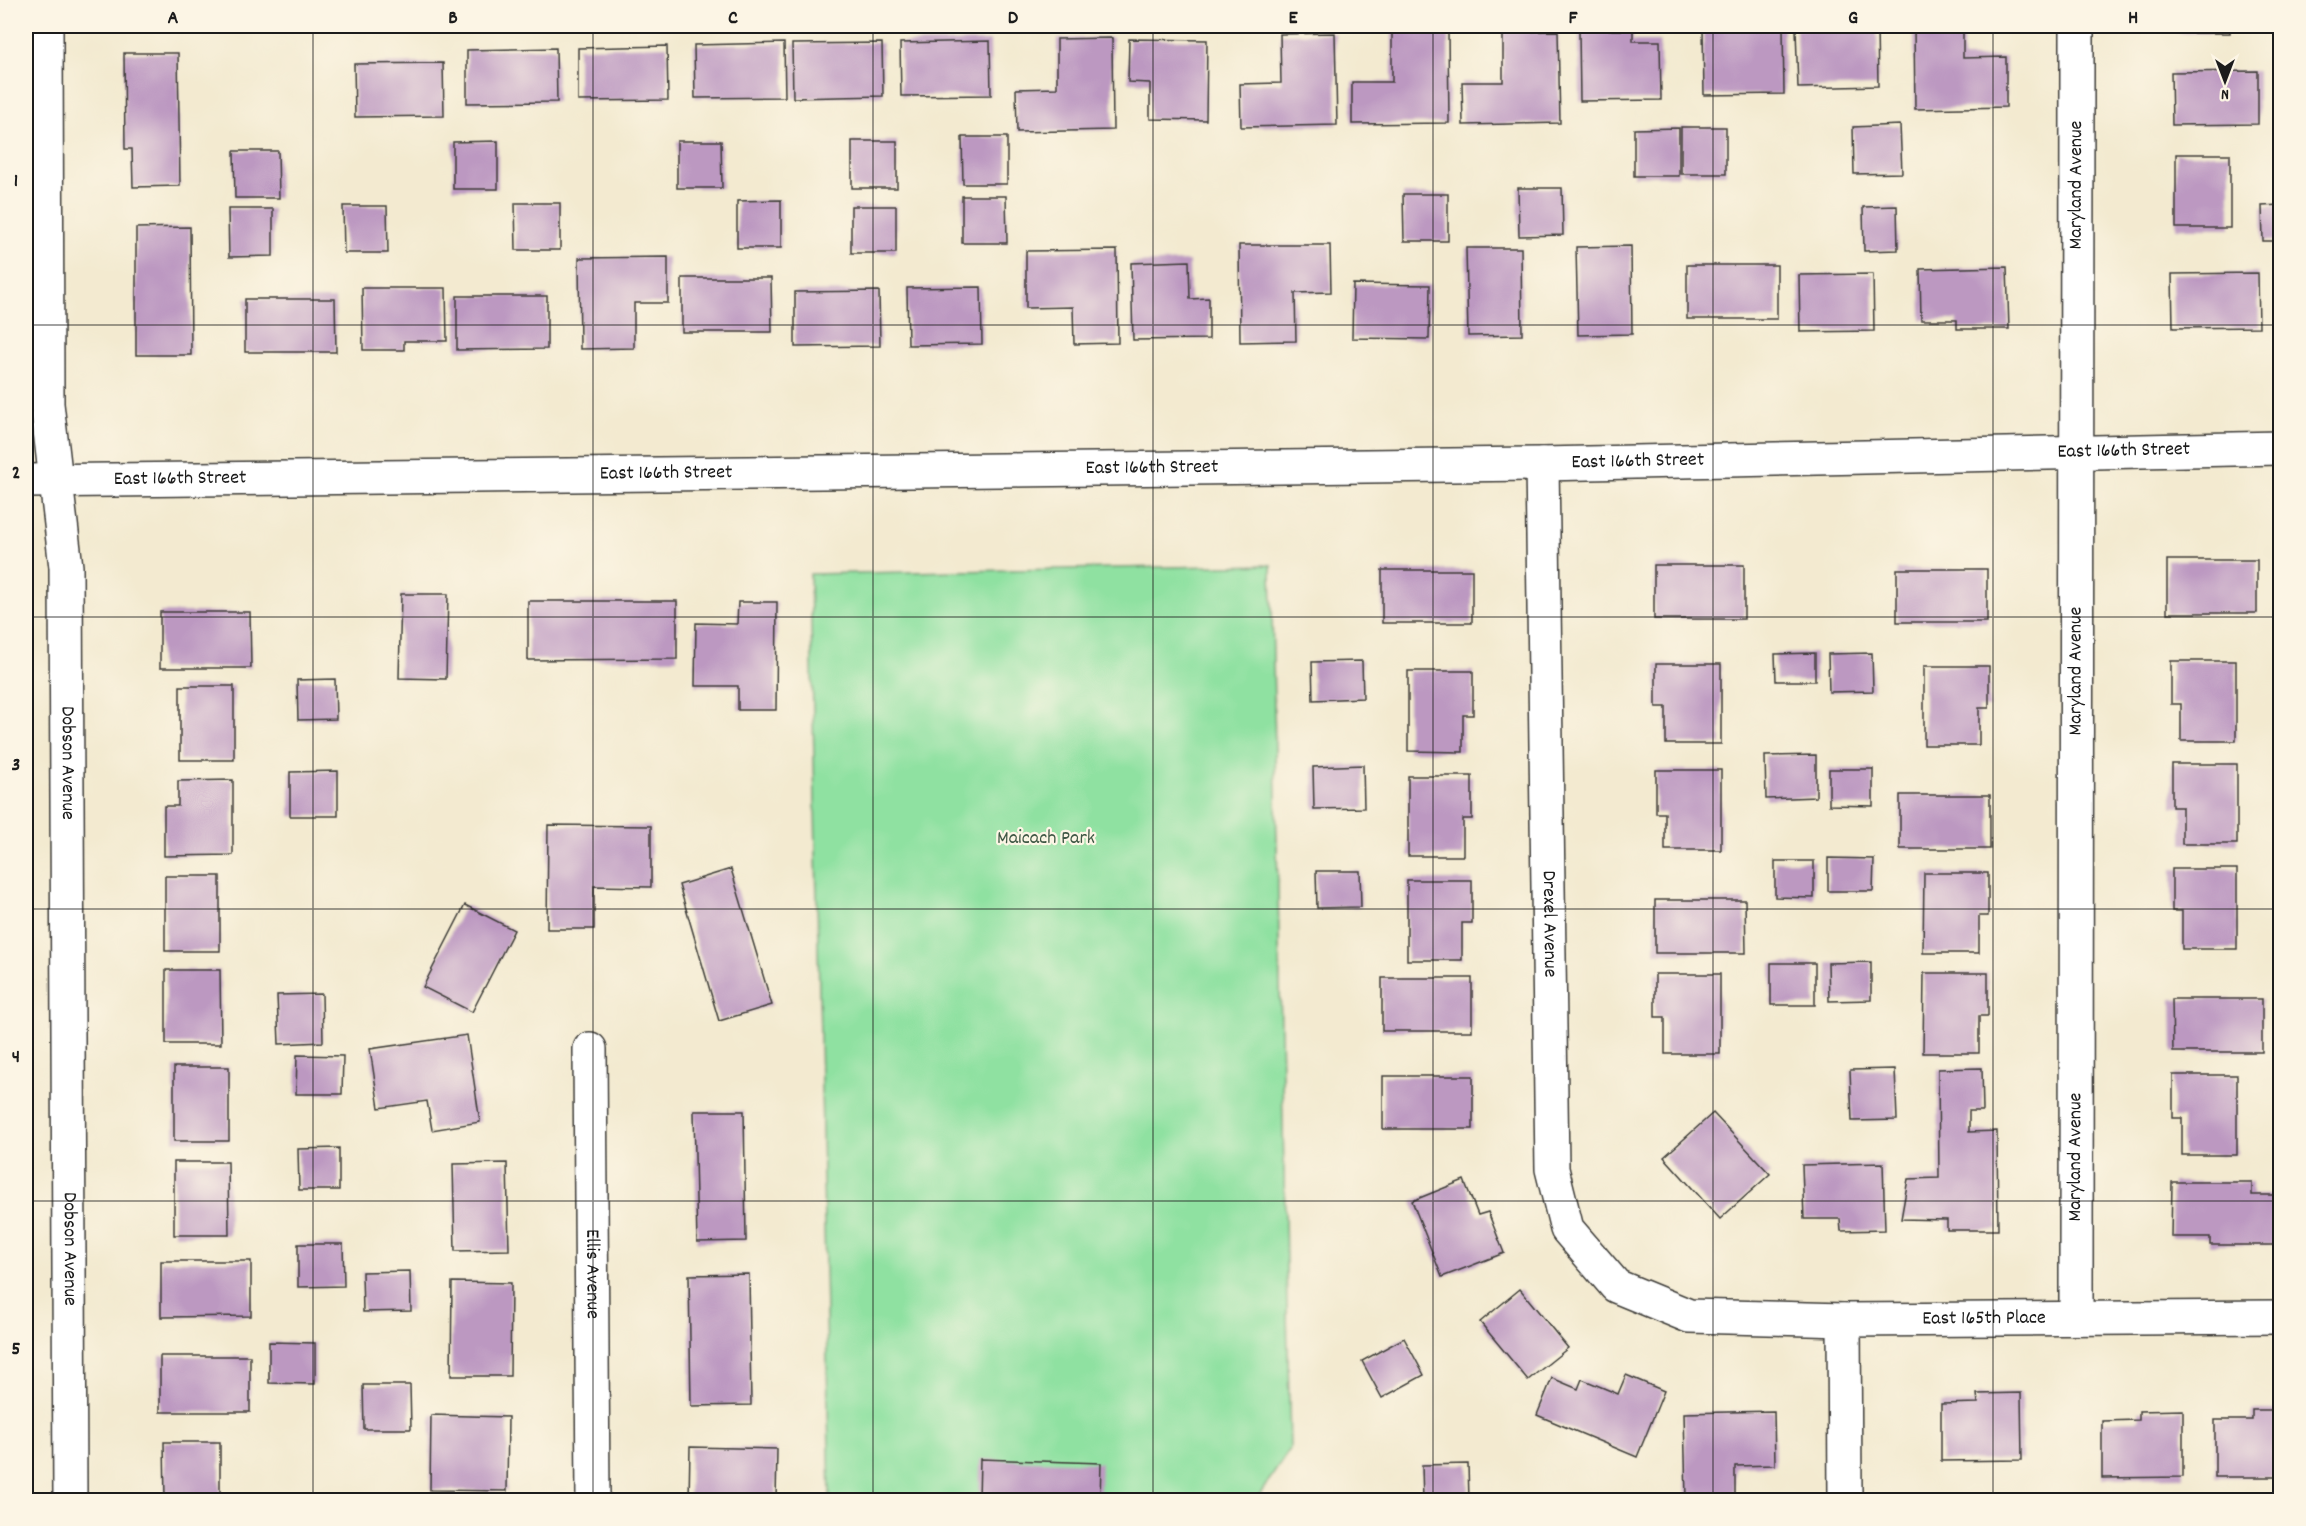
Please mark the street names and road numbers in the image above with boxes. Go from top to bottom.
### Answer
street label: Maryland Avenue [2063,120,2091,249]
street label: East 166th Street [2057,436,2190,467]
street label: East 166th Street [1571,446,1705,477]
street label: East 166th Street [1085,454,1218,483]
street label: East 166th Street [599,459,732,489]
street label: East 166th Street [113,465,247,494]
street label: Maryland Avenue [2062,606,2091,735]
street label: Dobson Avenue [53,706,81,820]
street label: Drexel Avenue [1534,870,1563,978]
street label: Maryland Avenue [2062,1092,2090,1221]
street label: Dobson Avenue [55,1192,83,1306]
street label: Ellis Avenue [577,1229,606,1319]
street label: East 165th Place [1922,1305,2046,1333]

